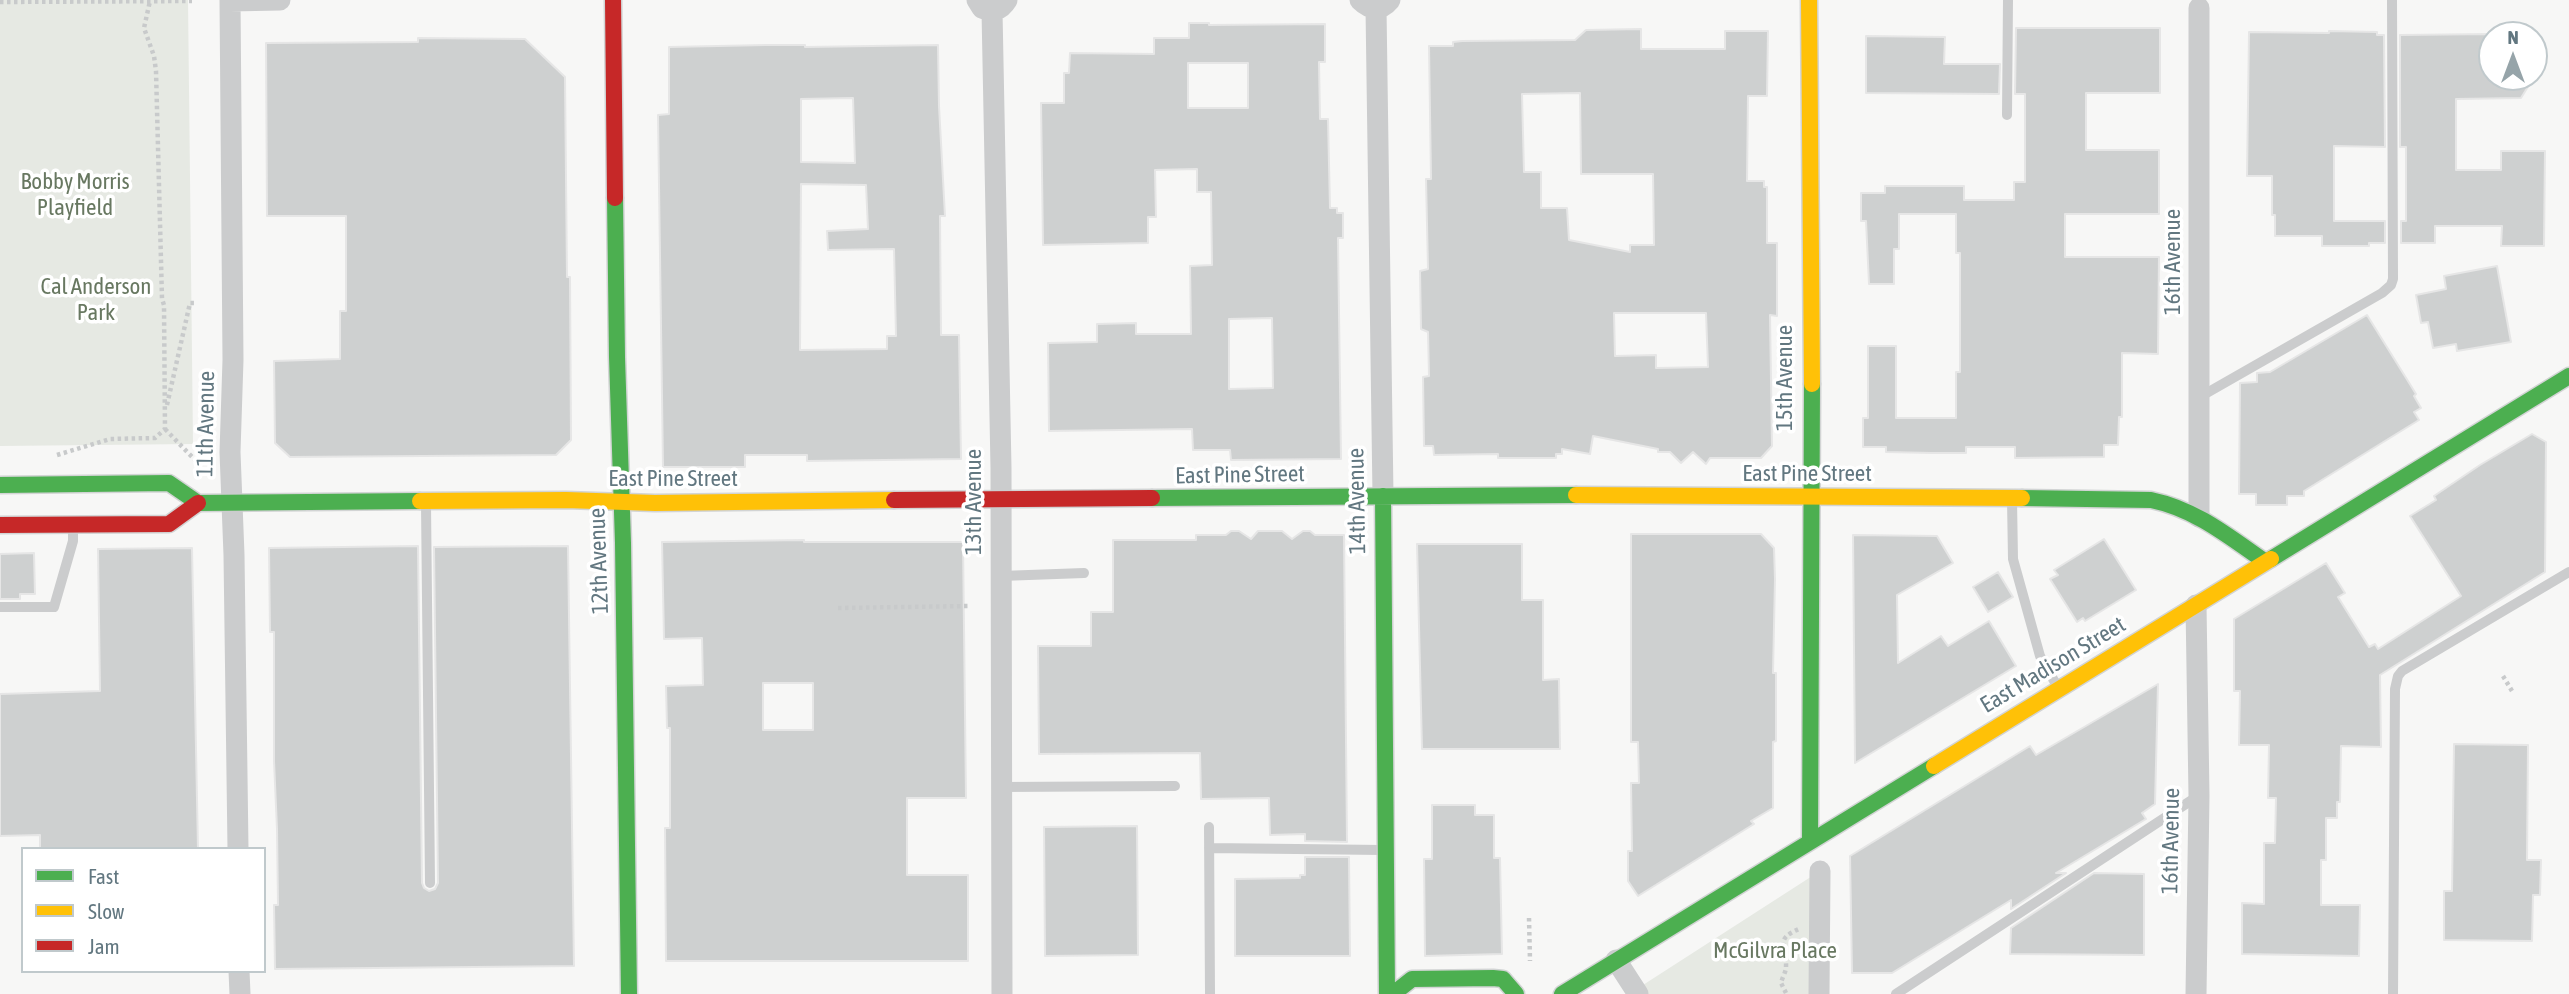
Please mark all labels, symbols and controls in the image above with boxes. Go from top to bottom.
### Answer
north arrow [2478,21,2548,91]
text: N [2507,26,2519,48]
park label: Bobby Morris Playfield [20,168,130,222]
street label: 16th Avenue [2159,209,2187,315]
park label: Cal Anderson Park [41,273,151,327]
street label: 15th Avenue [1771,325,1799,431]
street label: 11th Avenue [191,371,221,477]
street label: 14th Avenue [1342,448,1372,554]
street label: 13th Avenue [960,449,988,555]
street label: East Pine Street [1175,460,1305,490]
street label: East Pine Street [1742,460,1872,488]
street label: East Pine Street [608,465,738,493]
street label: 12th Avenue [583,507,615,615]
street label: East Madison Street [1975,611,2131,719]
street label: 16th Avenue [2156,788,2186,894]
legend [21,847,266,973]
text: Fast [88,864,119,888]
text: Slow [88,899,124,923]
text: Jam [88,934,120,958]
park label: McGilvra Place [1713,937,1837,965]

